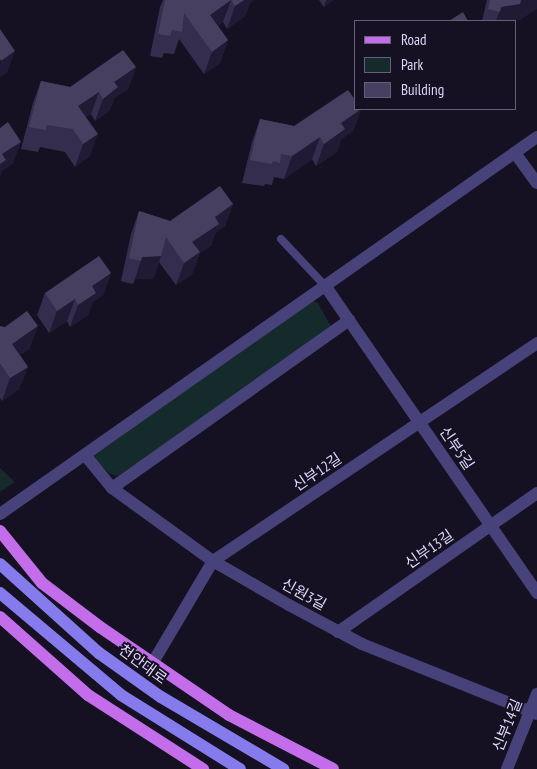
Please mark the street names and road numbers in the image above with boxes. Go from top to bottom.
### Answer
street label: 신부5길 [436,423,478,473]
street label: 신부12길 [289,449,345,495]
street label: 신부13길 [401,526,457,572]
street label: 신원3길 [279,574,329,614]
street label: 천안대로 [115,640,171,688]
street label: 신부14길 [488,696,526,754]

